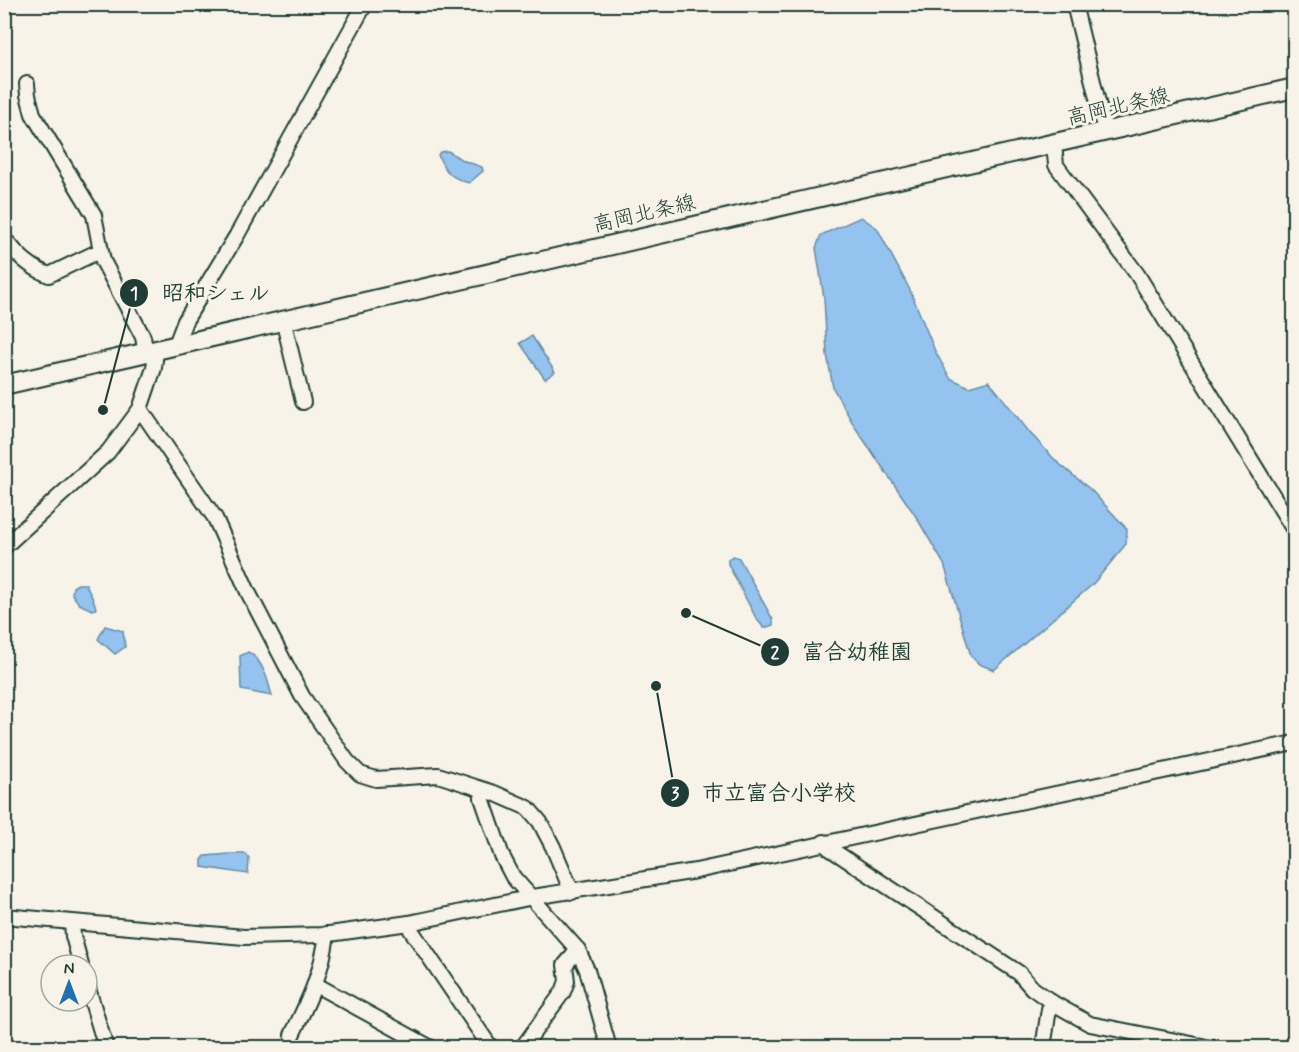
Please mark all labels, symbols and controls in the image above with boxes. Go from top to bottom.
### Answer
street label: 高岡北条線 [1064,82,1173,132]
street label: 高岡北条線 [590,189,699,239]
callout: 昭和シェル [119,273,283,313]
text: 昭和シェル [162,280,270,308]
text: 1 [130,282,138,306]
callout: 富合幼稚園 [760,632,924,672]
text: 富合幼稚園 [802,639,912,667]
text: 2 [771,641,780,665]
callout: 市立富合小学校 [660,773,868,813]
text: 市立富合小学校 [702,780,856,808]
text: 3 [671,782,680,806]
north arrow [39,953,99,1013]
text: N [64,959,74,980]

